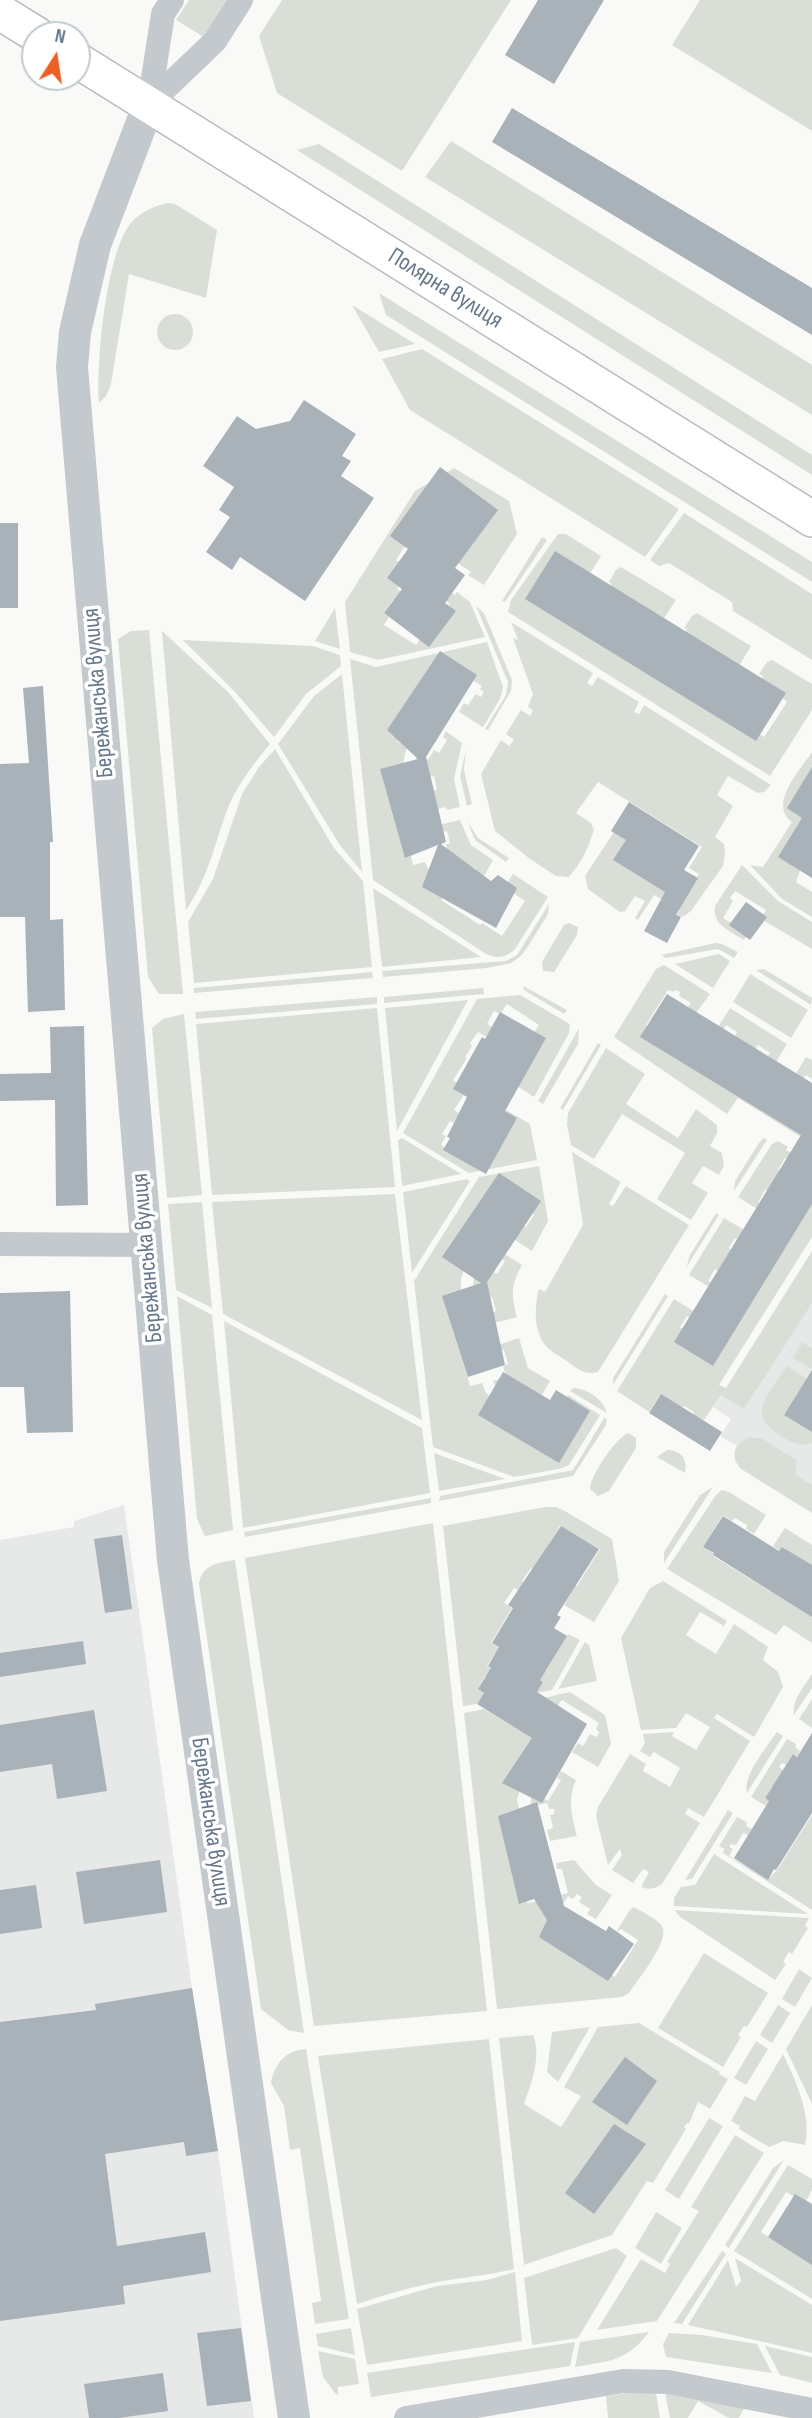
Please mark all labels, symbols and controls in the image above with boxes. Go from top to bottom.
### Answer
north arrow [21,21,91,91]
text: N [53,25,67,49]
street label: Полярна вулиця [382,242,508,336]
street label: Бережанська вулиця [77,607,121,779]
street label: Бережанська вулиця [126,1172,170,1344]
street label: Бережанська вулиця [184,1736,236,1908]

